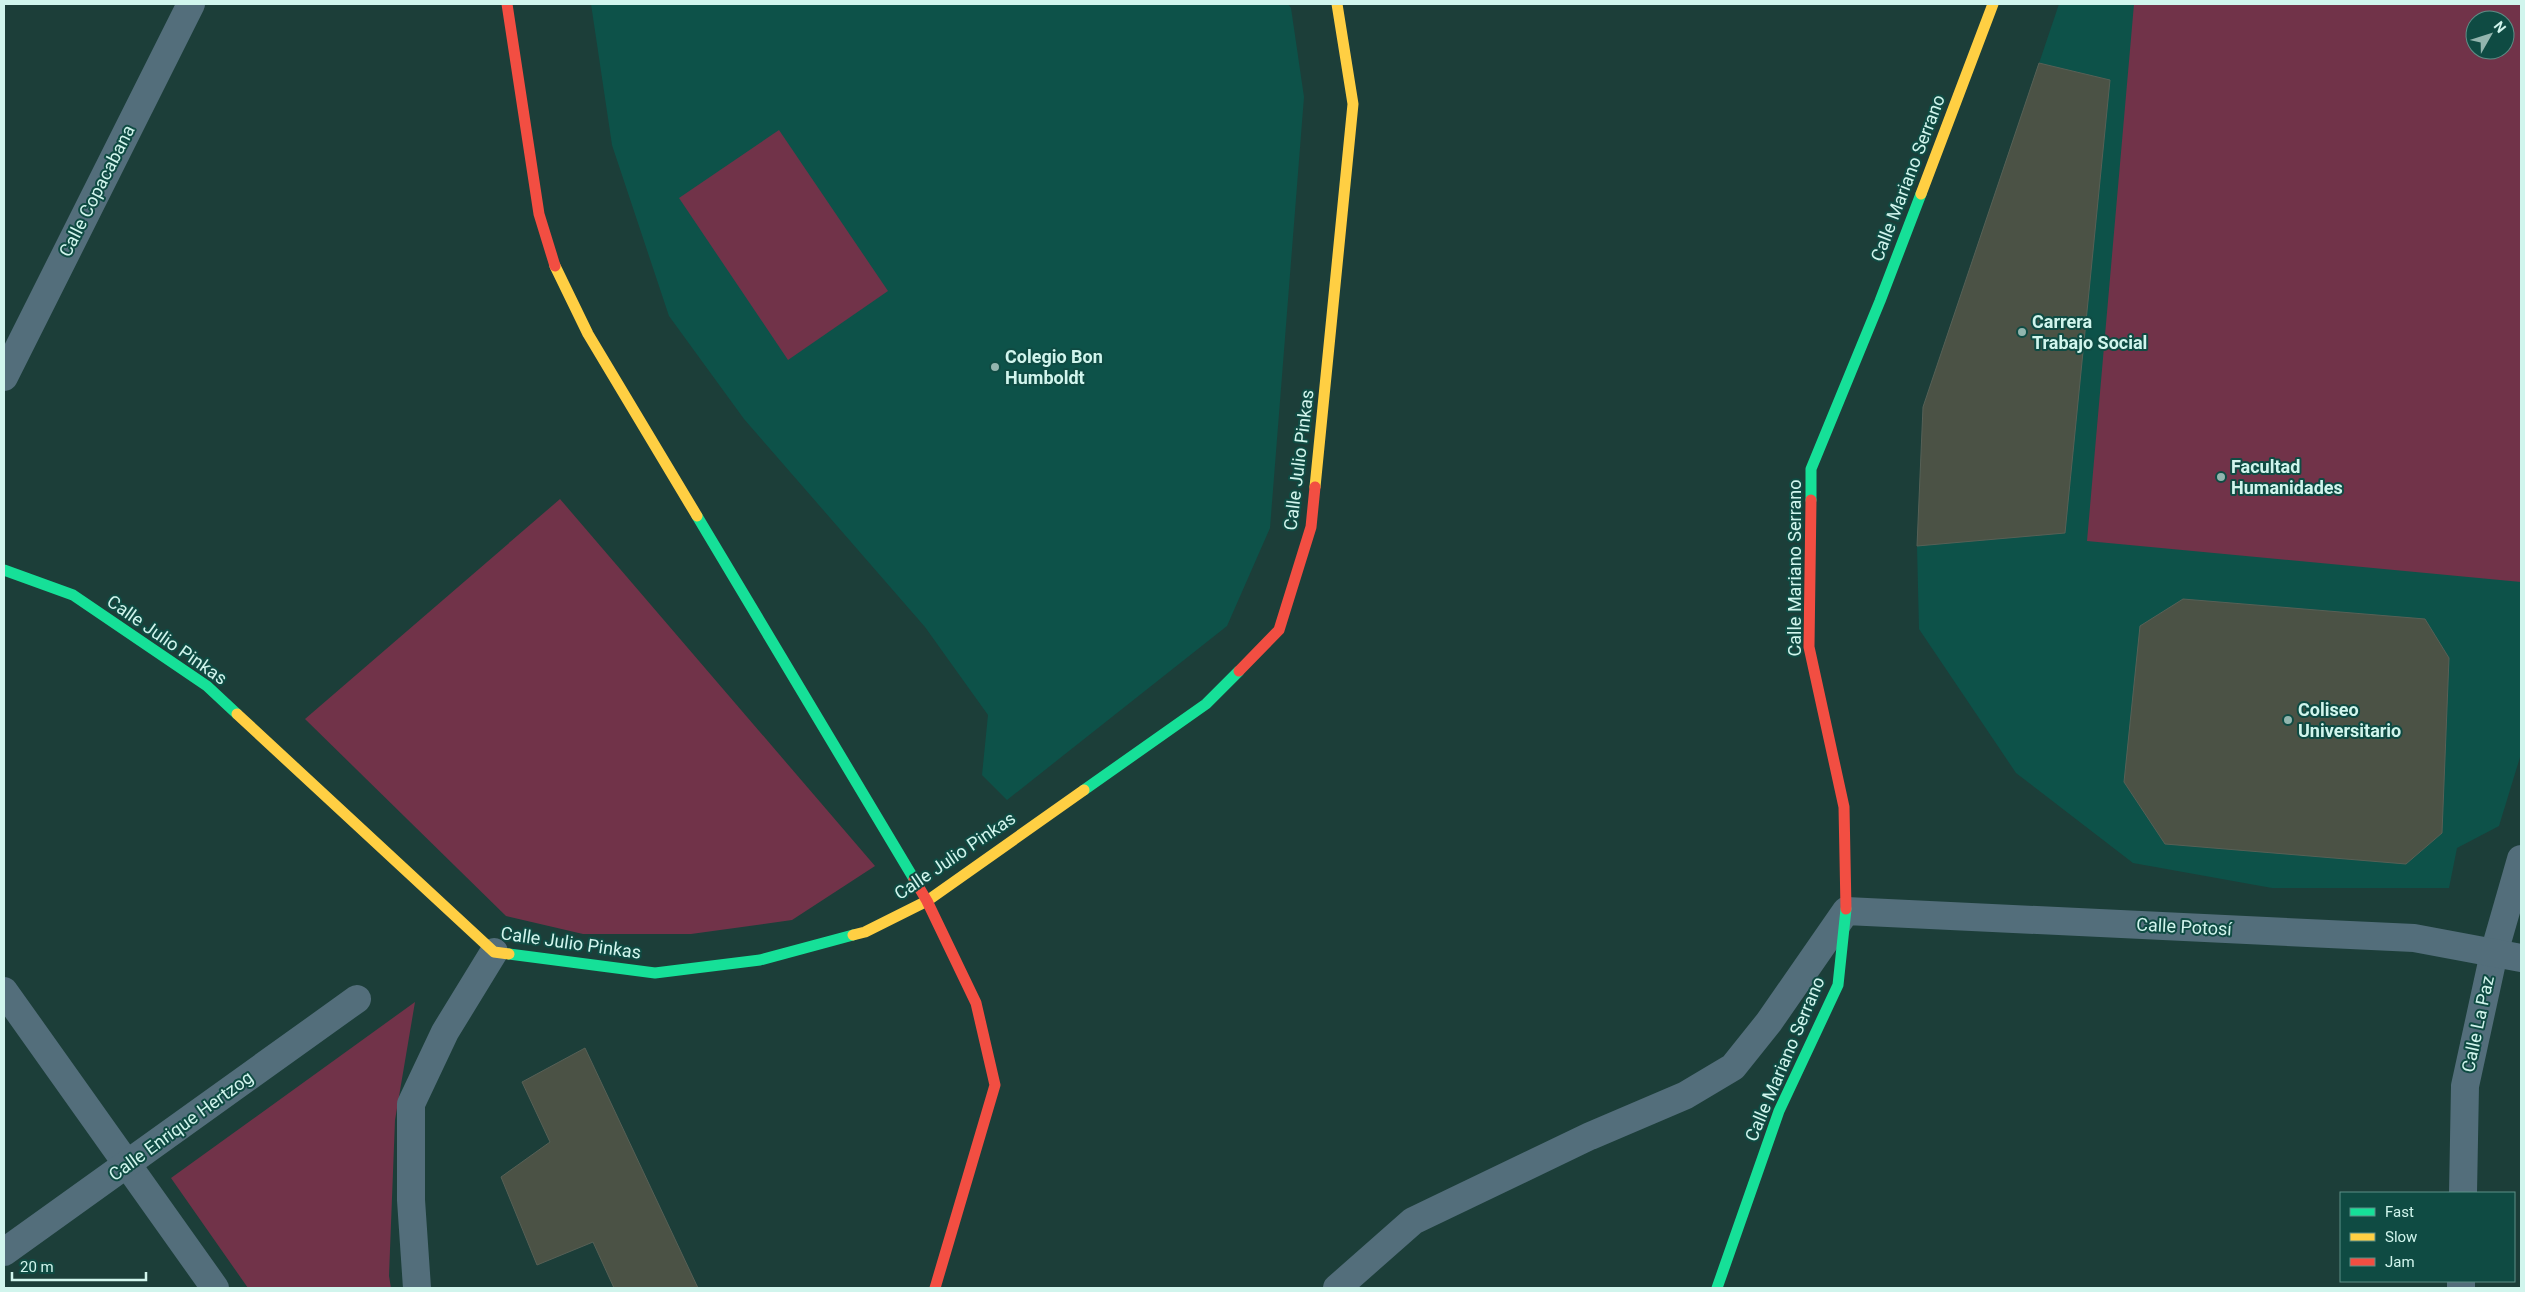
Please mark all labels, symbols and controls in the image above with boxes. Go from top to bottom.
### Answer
north arrow [2465,10,2515,60]
text: N [2491,18,2509,36]
street label: Calle Mariano Serrano [1866,92,1949,264]
street label: Calle Copacabana [54,121,139,260]
place label: Carrera Trabajo Social [2032,311,2147,353]
marker: Carrera Trabajo Social [2016,326,2028,338]
place label: Colegio Bon Humboldt [1005,346,1103,388]
marker: Colegio Bon Humboldt [989,361,1001,373]
street label: Calle Julio Pinkas [1279,388,1318,531]
place label: Facultad Humanidades [2231,456,2343,498]
marker: Facultad Humanidades [2215,471,2227,483]
street label: Calle Mariano Serrano [1784,480,1805,656]
street label: Calle Julio Pinkas [103,590,231,689]
place label: Coliseo Universitario [2298,699,2401,741]
marker: Coliseo Universitario [2282,714,2294,726]
street label: Calle Julio Pinkas [890,807,1019,904]
street label: Calle Potosí [2136,914,2233,940]
street label: Calle Julio Pinkas [500,922,643,963]
street label: Calle Mariano Serrano [1740,973,1829,1144]
street label: Calle La Paz [2457,974,2498,1074]
street label: Calle Enrique Hertzog [105,1066,257,1185]
legend [2340,1192,2515,1282]
text: Fast [2385,1203,2414,1221]
text: Slow [2385,1228,2417,1246]
scale bar [12,1250,146,1282]
text: Jam [2385,1253,2415,1271]
text: 20 m [20,1258,54,1276]

